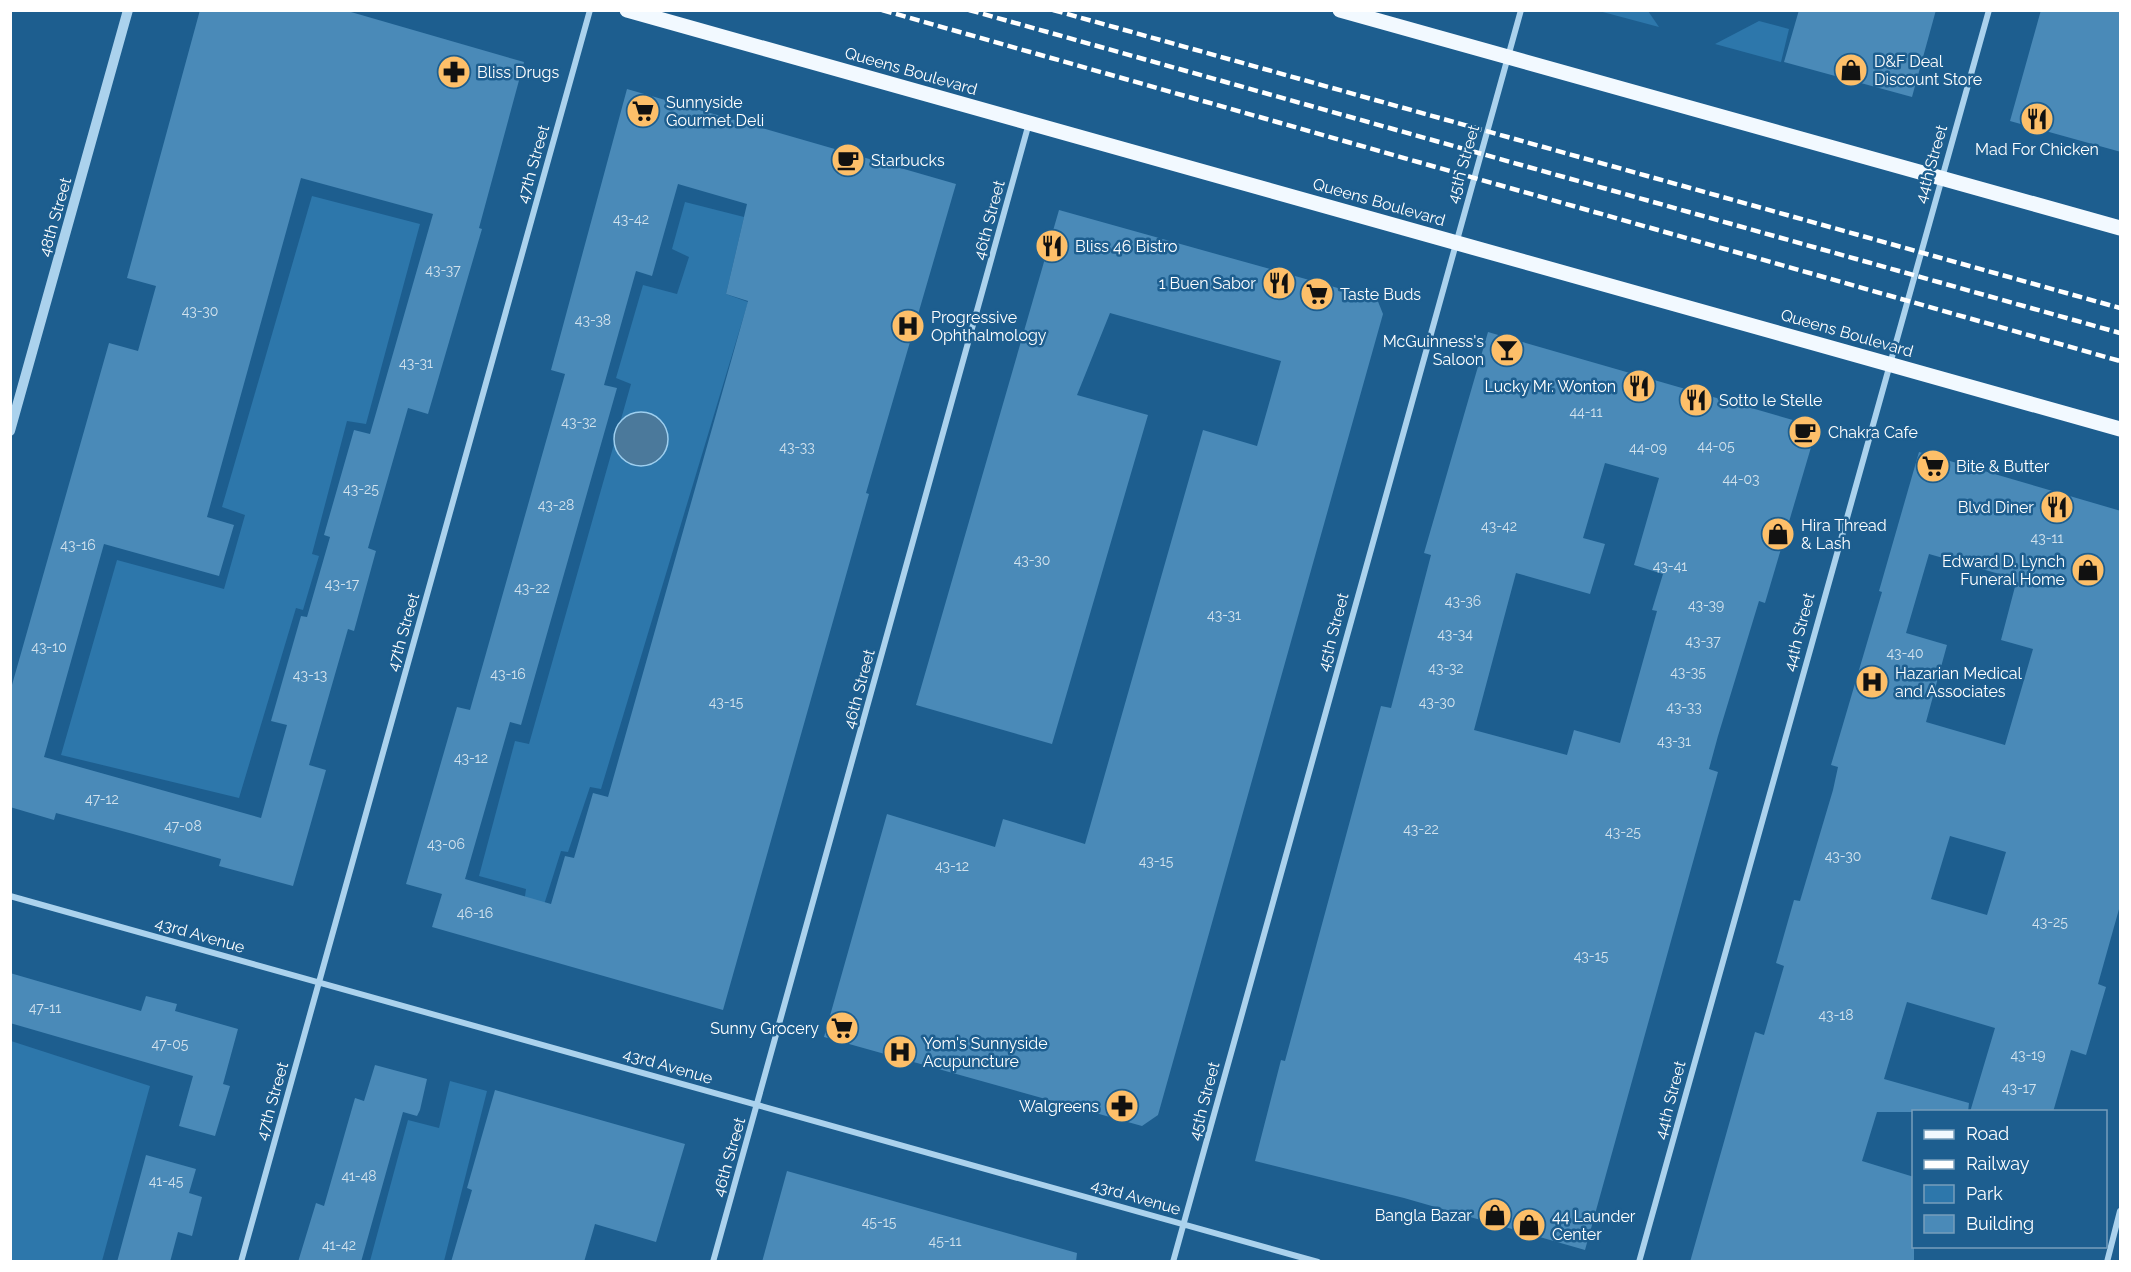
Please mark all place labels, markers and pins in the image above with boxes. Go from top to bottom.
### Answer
shop icon: D&F Deal Discount Store [1833,52,1869,88]
place label: D&F Deal Discount Store [1874,52,1982,89]
pharmacy icon: Bliss Drugs [436,54,472,90]
place label: Bliss Drugs [477,63,559,82]
supermarket icon: Sunnyside Gourmet Deli [625,93,661,129]
place label: Sunnyside Gourmet Deli [666,93,764,130]
restaurant icon: Mad For Chicken [2019,101,2055,137]
place label: Mad For Chicken [1975,140,2099,159]
cafe icon: Starbucks [830,142,866,178]
place label: Starbucks [871,151,945,170]
restaurant icon: Bliss 46 Bistro [1034,228,1070,264]
place label: Bliss 46 Bistro [1075,237,1178,256]
restaurant icon: 1 Buen Sabor [1261,265,1297,301]
place label: 1 Buen Sabor [1159,274,1256,293]
supermarket icon: Taste Buds [1299,276,1335,312]
place label: Taste Buds [1340,285,1421,304]
hospital icon: Progressive Ophthalmology [890,308,926,344]
place label: Progressive Ophthalmology [931,308,1047,345]
place label: McGuinness's Saloon [1383,332,1484,369]
bar icon: McGuinness's Saloon [1489,332,1525,368]
restaurant icon: Lucky Mr. Wonton [1621,368,1657,404]
place label: Lucky Mr. Wonton [1484,377,1616,396]
restaurant icon: Sotto le Stelle [1678,382,1714,418]
place label: Sotto le Stelle [1719,391,1822,410]
cafe icon: Chakra Cafe [1787,414,1823,450]
place label: Chakra Cafe [1828,423,1918,442]
supermarket icon: Bite & Butter [1915,448,1951,484]
place label: Bite & Butter [1956,457,2050,476]
restaurant icon: Blvd Diner [2039,489,2075,525]
place label: Blvd Diner [1958,498,2034,517]
shop icon: Hira Thread & Lash [1760,516,1796,552]
place label: Hira Thread & Lash [1801,516,1887,553]
place label: Edward D. Lynch Funeral Home [1942,552,2065,589]
shop icon: Edward D. Lynch Funeral Home [2070,552,2106,588]
hospital icon: Hazarian Medical and Associates [1854,664,1890,700]
place label: Hazarian Medical and Associates [1895,664,2023,701]
supermarket icon: Sunny Grocery [824,1010,860,1046]
place label: Sunny Grocery [710,1019,819,1038]
hospital icon: Yom's Sunnyside Acupuncture [882,1034,918,1070]
place label: Yom's Sunnyside Acupuncture [923,1034,1048,1071]
pharmacy icon: Walgreens [1104,1088,1140,1124]
place label: Walgreens [1019,1097,1099,1116]
shop icon: Bangla Bazar [1477,1197,1513,1233]
place label: Bangla Bazar [1375,1206,1472,1225]
shop icon: 44 Launder Center [1511,1207,1547,1243]
place label: 44 Launder Center [1552,1207,1636,1244]

